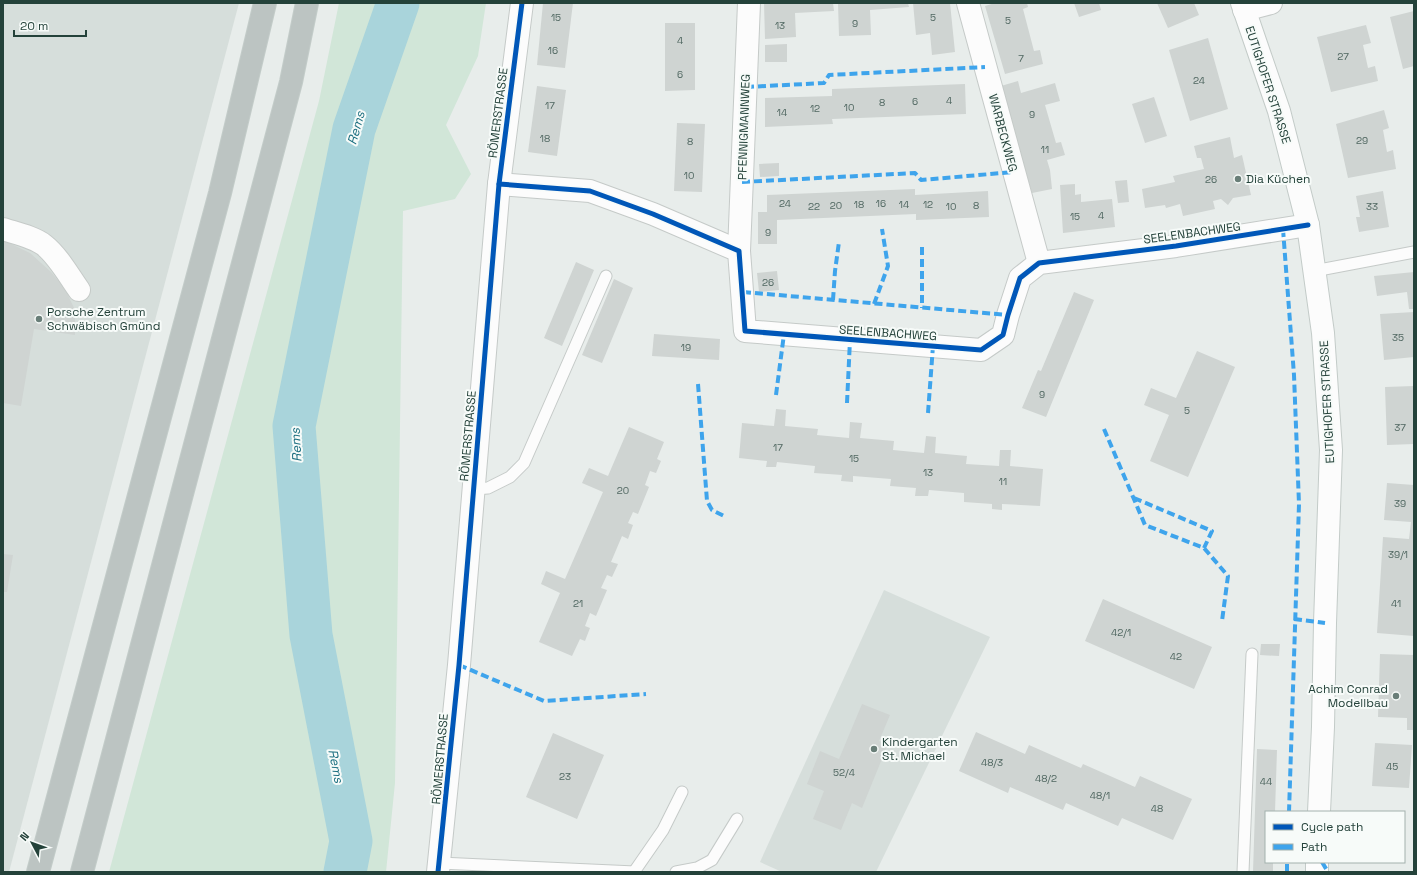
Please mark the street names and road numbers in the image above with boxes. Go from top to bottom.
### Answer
street label: EUTIGHOFER STRASSE [1241,24,1295,146]
street label: RÖMERSTRASSE [485,67,512,159]
street label: PFENNIGMANNWEG [734,74,754,180]
street label: WARBECKWEG [985,92,1021,174]
street label: SEELENBACHWEG [1142,218,1242,248]
street label: SEELENBACHWEG [838,322,938,344]
street label: EUTIGHOFER STRASSE [1316,340,1338,464]
street label: RÖMERSTRASSE [456,390,480,482]
street label: RÖMERSTRASSE [428,713,452,805]

